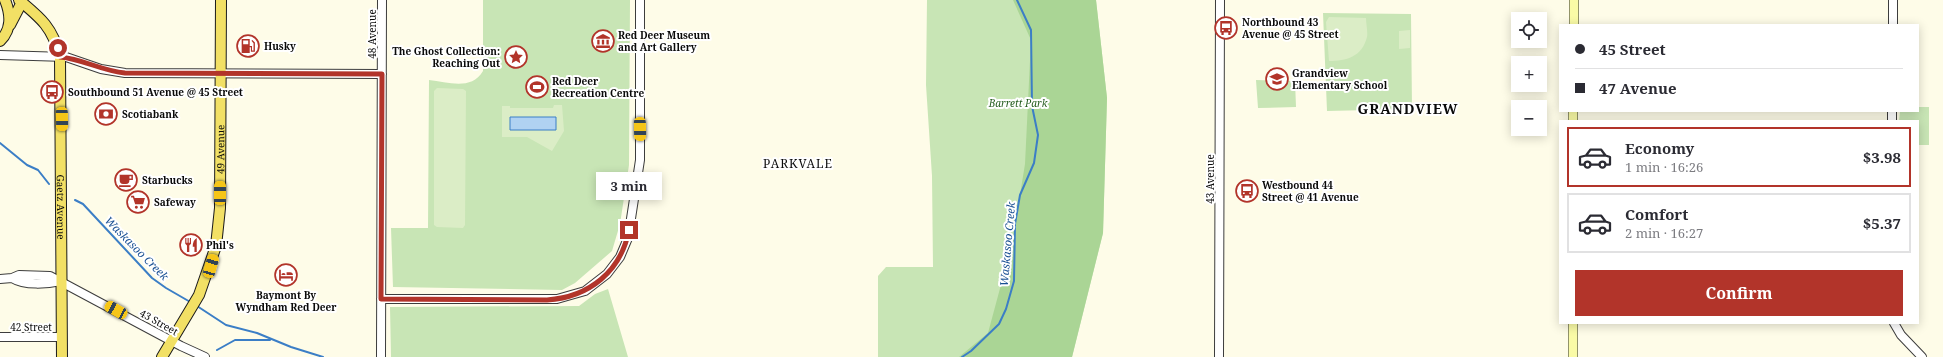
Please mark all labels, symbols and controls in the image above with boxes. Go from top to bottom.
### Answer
street label: 48 Avenue [365,9,379,59]
map controls [1511,12,1547,136]
button: locate [1511,12,1547,48]
bus stop icon: Northbound 43 Avenue @ 45 Street [1213,15,1239,41]
place label: Northbound 43 Avenue @ 45 Street [1242,15,1339,41]
museum icon: Red Deer Museum and Art Gallery [590,28,616,54]
place label: Red Deer Museum and Art Gallery [618,28,710,54]
fuel station icon: Husky [235,33,261,59]
route start [49,39,67,57]
place label: Husky [264,39,296,53]
text: 45 Street [1599,39,1666,59]
place label: The Ghost Collection: Reaching Out [392,44,500,70]
place icon: The Ghost Collection: Reaching Out [503,44,529,70]
button: + [1511,56,1547,92]
school or university icon: Grandview Elementary School [1264,66,1290,92]
place label: Grandview Elementary School [1292,66,1388,92]
sports icon: Red Deer Recreation Centre [524,74,550,100]
place label: Red Deer Recreation Centre [552,74,644,100]
text: 47 Avenue [1599,78,1677,98]
bus stop icon: Southbound 51 Avenue @ 45 Street [39,79,65,105]
place label: Southbound 51 Avenue @ 45 Street [68,85,243,99]
park label: Barrett Park [988,96,1048,110]
district label: GRANDVIEW [1358,99,1458,118]
button: − [1511,100,1547,136]
bank icon: Scotiabank [93,101,119,127]
car [56,107,68,131]
place label: Scotiabank [122,107,179,121]
car [634,117,646,141]
street label: 49 Avenue [213,124,227,174]
text: Economy [1625,138,1694,158]
icon: car [1577,139,1613,175]
text: $3.98 [1863,147,1901,167]
street label: 43 Avenue [1203,154,1217,204]
district label: PARKVALE [763,155,833,172]
text: 1 min · 16:26 [1625,158,1703,176]
cafe icon: Starbucks [113,167,139,193]
callout: 3 min [596,172,662,200]
place label: Starbucks [142,173,193,187]
street label: Gaetz Avenue [54,174,68,240]
text: 3 min [611,177,647,195]
bus stop icon: Westbound 44 Street @ 41 Avenue [1234,178,1260,204]
place label: Westbound 44 Street @ 41 Avenue [1262,178,1359,204]
car [214,181,226,205]
supermarket icon: Safeway [125,189,151,215]
place label: Safeway [154,195,196,209]
water label: Waskasoo Creek [996,200,1018,287]
text: Comfort [1625,204,1688,224]
icon: car [1577,205,1613,241]
water label: Waskasoo Creek [102,213,173,284]
text: $5.37 [1863,213,1901,233]
route end [620,221,638,239]
text: 2 min · 16:27 [1625,224,1703,242]
restaurant icon: Phil's [178,232,204,258]
place label: Phil's [206,238,234,252]
car [202,253,220,279]
hotel icon: Baymont By Wyndham Red Deer [273,262,299,288]
button: Confirm [1575,270,1903,316]
place label: Baymont By Wyndham Red Deer [235,288,337,314]
car [103,299,129,321]
street label: 43 Street [137,306,181,338]
street label: 42 Street [10,320,52,334]

